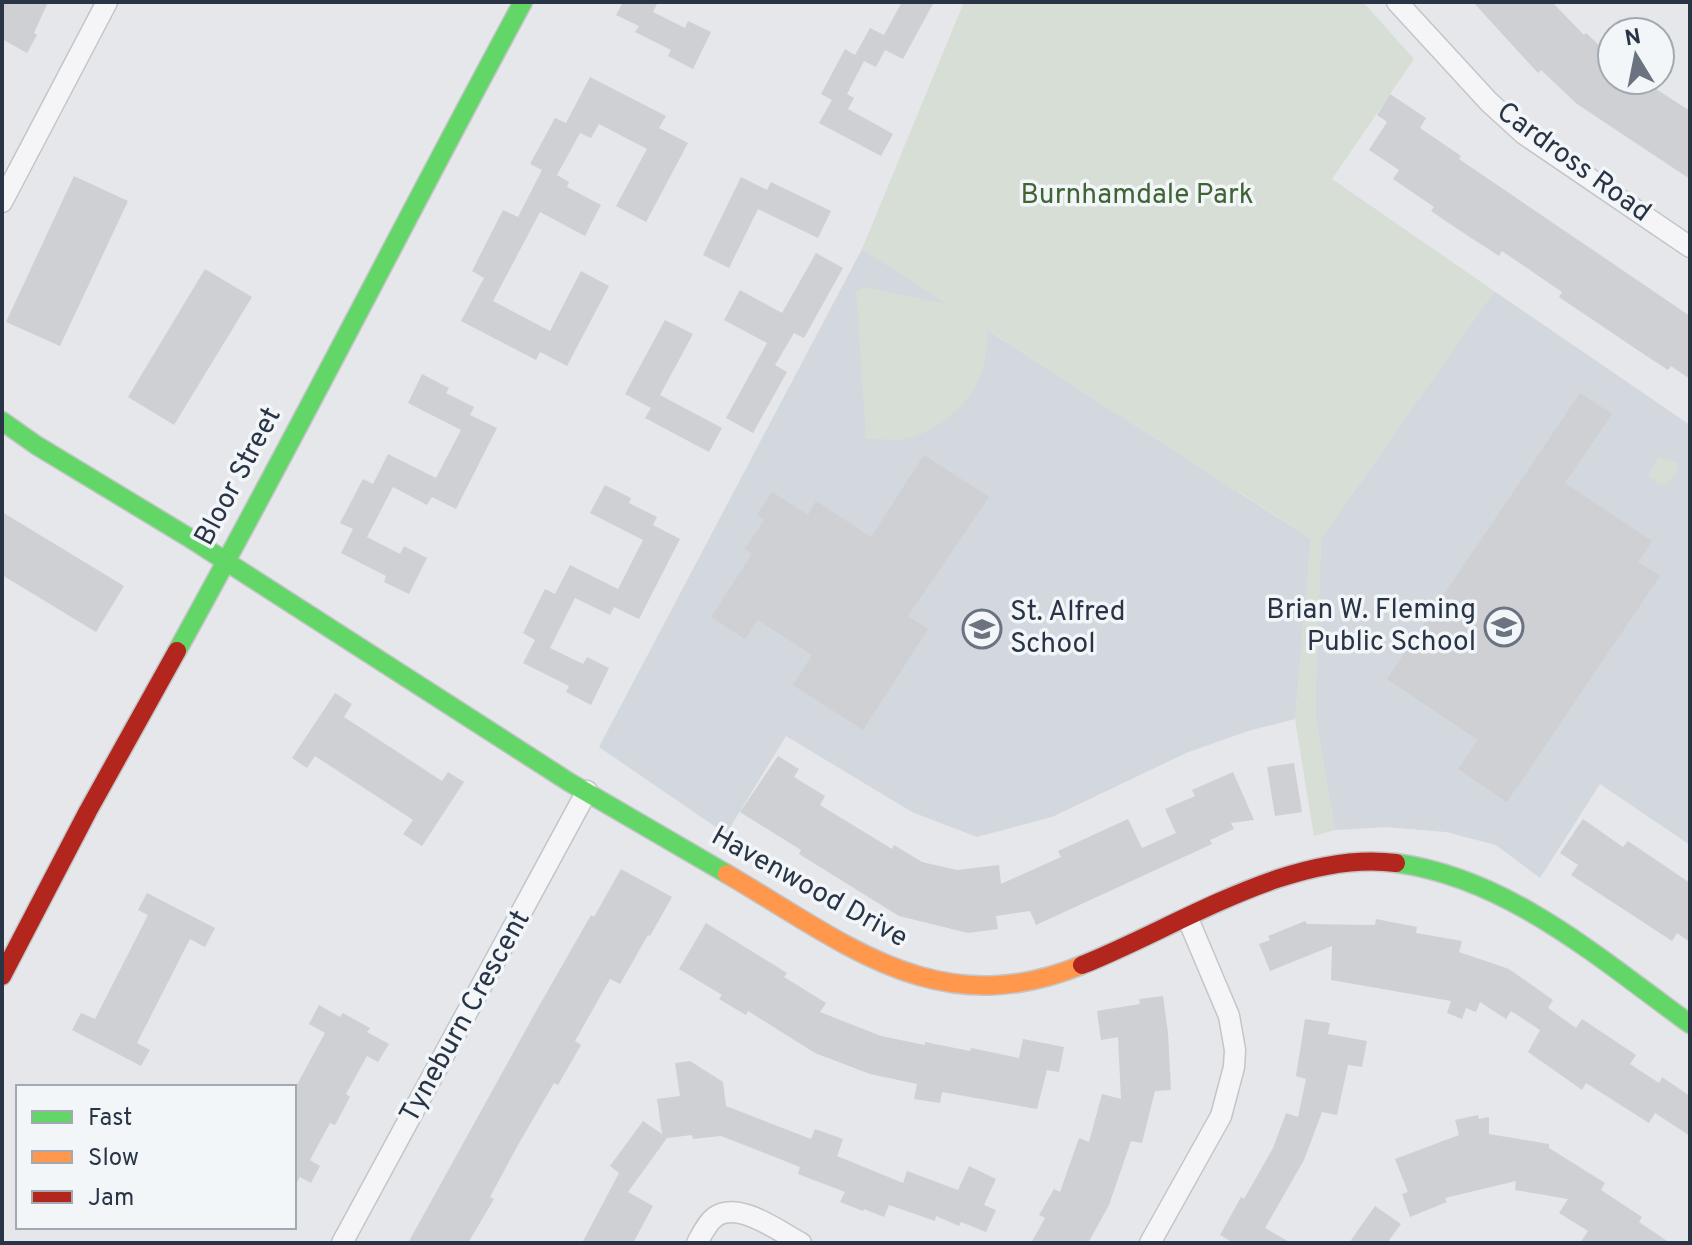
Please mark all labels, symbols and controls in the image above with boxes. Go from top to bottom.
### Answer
north arrow [1596,16,1676,96]
text: N [1623,24,1643,53]
street label: Cardross Road [1489,95,1657,231]
park label: Burnhamdale Park [1020,178,1254,214]
street label: Bloor Street [187,402,291,552]
place label: Brian W. Fleming Public School [1266,593,1476,661]
place label: St. Alfred School [1010,595,1125,663]
school or university icon: Brian W. Fleming Public School [1483,606,1525,648]
school or university icon: St. Alfred School [961,608,1003,650]
street label: Havenwood Drive [705,819,913,957]
street label: Tyneburn Crescent [393,904,539,1130]
legend [16,1085,296,1229]
text: Fast [88,1104,132,1134]
text: Slow [88,1144,139,1174]
text: Jam [88,1184,134,1214]

